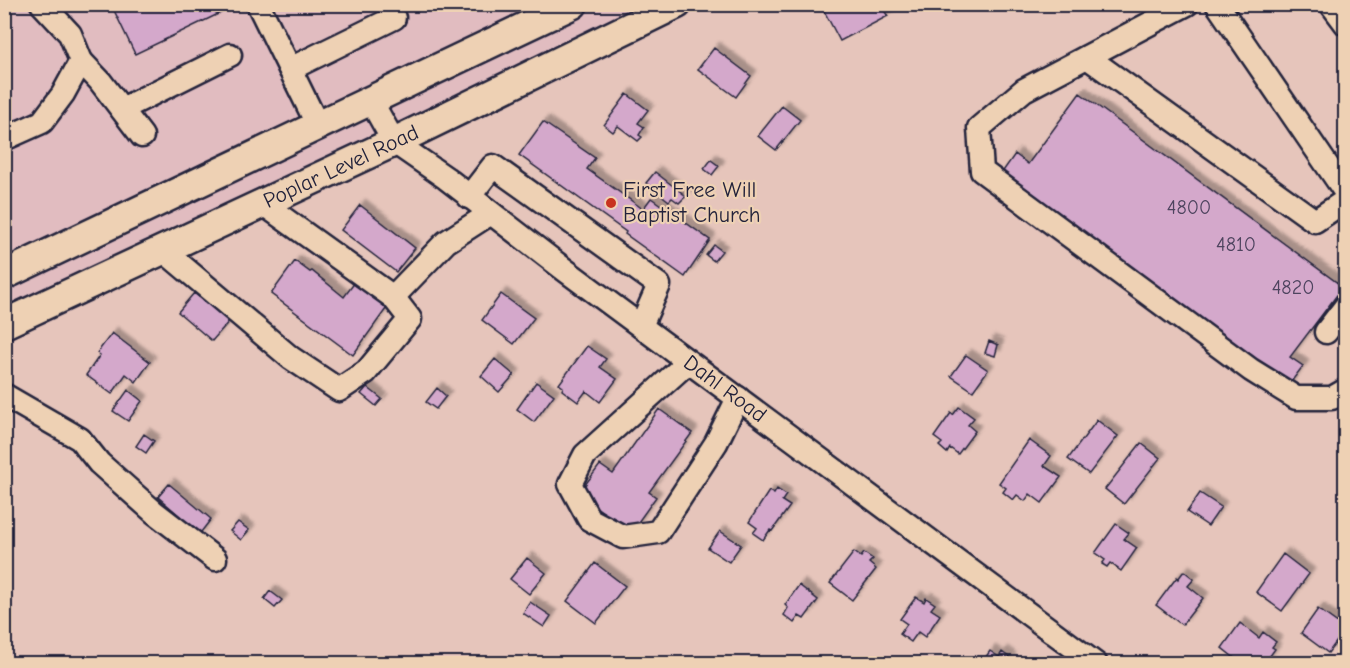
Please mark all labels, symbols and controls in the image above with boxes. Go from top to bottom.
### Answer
street label: Poplar Level Road [259,119,423,214]
place label: First Free Will Baptist Church [623,177,761,228]
marker: First Free Will Baptist Church [604,196,618,210]
house number: 4800 [1167,196,1211,219]
house number: 4810 [1216,233,1256,256]
house number: 4820 [1272,276,1314,299]
street label: Dahl Road [678,350,772,428]

